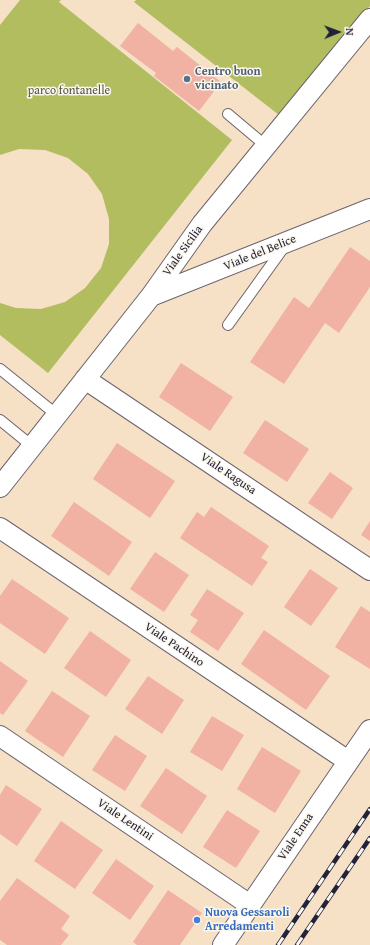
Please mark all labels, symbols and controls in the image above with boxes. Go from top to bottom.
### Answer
north arrow [318,12,358,52]
text: N [342,28,358,36]
place label: Centro buon vicinato [195,65,261,93]
marker: Centro buon vicinato [182,74,192,84]
park label: parco fontanelle [28,84,110,98]
street label: Viale Sicilia [160,223,206,279]
street label: Viale del Belice [222,232,298,274]
street label: Viale Ragusa [197,450,259,498]
street label: Viale Pachino [141,620,207,670]
street label: Viale Lentini [94,796,156,844]
street label: Viale Enna [275,811,317,863]
place label: Nuova Gessaroli Arredamenti [205,906,290,934]
marker: Nuova Gessaroli Arredamenti [192,915,202,925]

